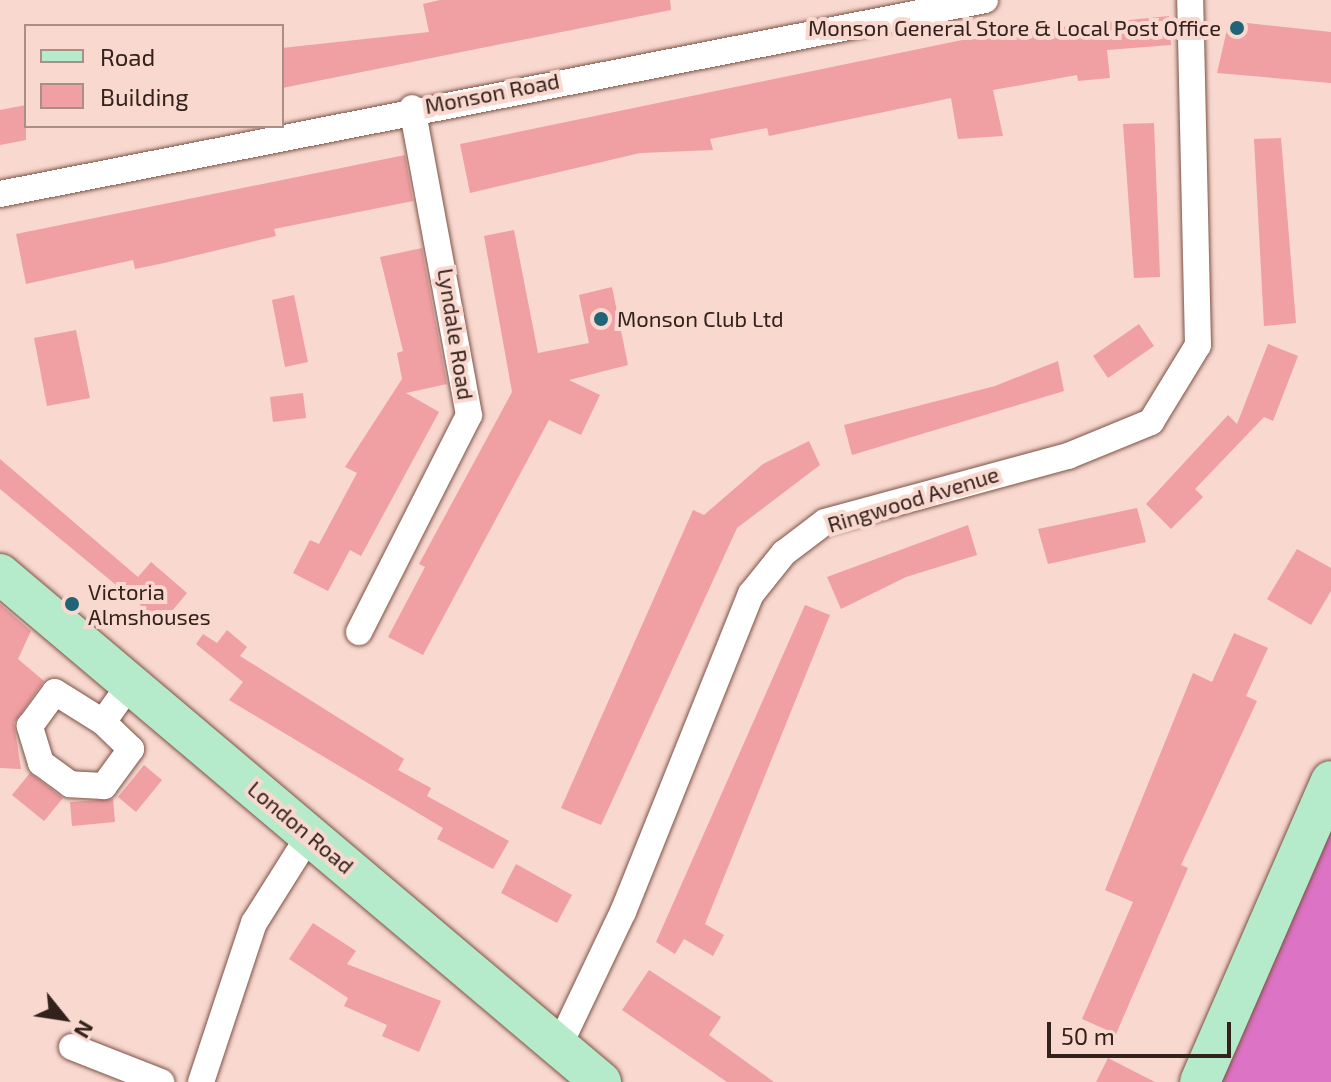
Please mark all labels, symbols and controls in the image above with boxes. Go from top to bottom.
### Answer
place label: Monson General Store & Local Post Office [807,15,1221,41]
marker: Monson General Store & Local Post Office [1228,19,1246,37]
legend [24,24,284,128]
text: Road [100,42,155,71]
street label: Monson Road [422,67,562,119]
text: Building [100,82,189,111]
street label: Lyndale Road [433,266,479,402]
place label: Monson Club Ltd [617,306,784,332]
marker: Monson Club Ltd [592,310,610,328]
street label: Ringwood Avenue [824,460,1002,538]
place label: Victoria Almshouses [88,578,211,630]
marker: Victoria Almshouses [63,595,81,613]
street label: London Road [243,775,359,879]
north arrow [24,978,104,1058]
scale bar [1051,1006,1235,1056]
text: N [70,1017,100,1043]
text: 50 m [1061,1021,1115,1050]

